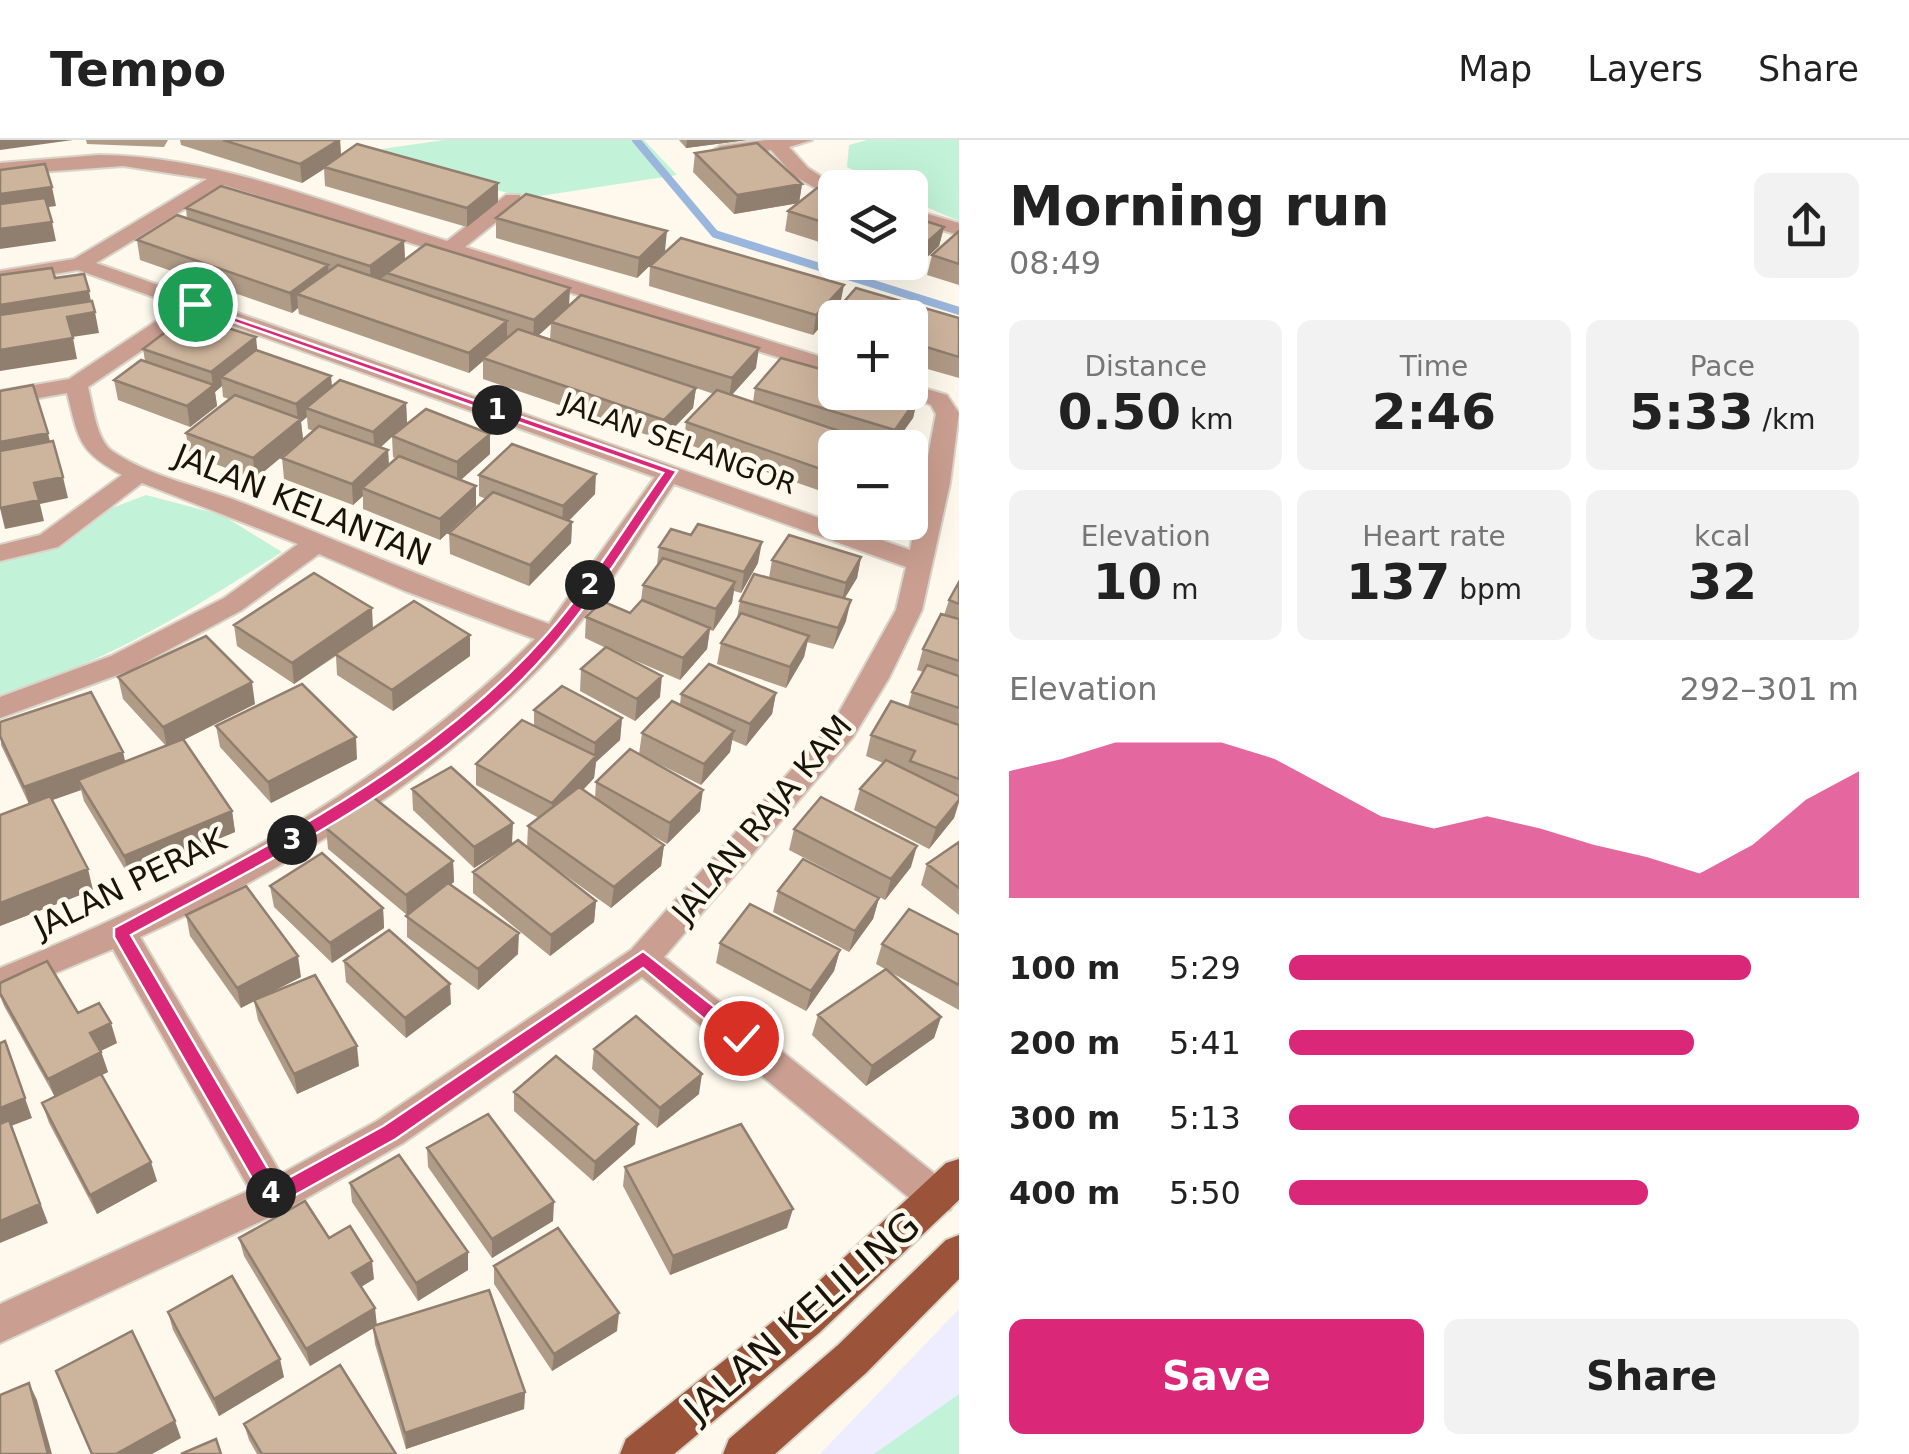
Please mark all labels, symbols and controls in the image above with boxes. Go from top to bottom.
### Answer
text: Tempo [50,41,226,97]
text: Map [1458,49,1532,89]
text: Layers [1587,49,1703,89]
text: Share [1758,49,1859,89]
map controls [818,170,928,540]
button: layers [818,170,928,280]
button: share [1754,173,1859,278]
text: Morning run [1009,174,1390,238]
text: 08:49 [1009,244,1101,282]
pin [153,262,238,347]
icon: arrive [168,277,223,332]
button: + [818,300,928,410]
text: Distance [1084,350,1207,383]
text: Time [1400,350,1468,383]
text: Pace [1690,350,1755,383]
text: 0.50 [1058,383,1181,441]
text: 2:46 [1372,383,1496,441]
text: 5:33 [1629,383,1754,441]
pin: 1 [472,385,522,435]
street label: JALAN SELANGOR [555,385,801,501]
text: 1 [487,393,507,426]
text: km [1181,403,1234,436]
text: /km [1754,403,1815,436]
button: − [818,430,928,540]
street label: JALAN KELANTAN [167,435,437,574]
text: Elevation [1081,520,1211,553]
text: Heart rate [1362,520,1506,553]
text: kcal [1694,520,1751,553]
text: 10 [1093,553,1162,611]
text: 137 [1346,553,1450,611]
text: 32 [1688,553,1757,611]
pin: 2 [565,560,615,610]
text: 2 [580,568,600,601]
text: m [1162,573,1199,606]
text: bpm [1450,573,1522,606]
text: Elevation [1009,670,1158,708]
text: 292–301 m [1680,670,1859,708]
street label: JALAN RAJA KAM [663,708,860,932]
pin: 3 [267,815,317,865]
street label: JALAN PERAK [26,820,233,947]
text: 3 [282,823,302,856]
text: 100 m [1009,949,1120,987]
text: 5:29 [1169,949,1241,987]
pin [699,996,784,1081]
icon: check [714,1011,769,1066]
text: 200 m [1009,1024,1120,1062]
text: 5:41 [1169,1024,1241,1062]
text: 300 m [1009,1099,1120,1137]
text: 5:13 [1169,1099,1241,1137]
pin: 4 [246,1168,296,1218]
text: 400 m [1009,1174,1120,1212]
text: 5:50 [1169,1174,1241,1212]
text: 4 [261,1176,281,1209]
street label: JALAN KELILING [674,1203,928,1432]
button: Save [1009,1319,1424,1434]
button: Share [1444,1319,1859,1434]

